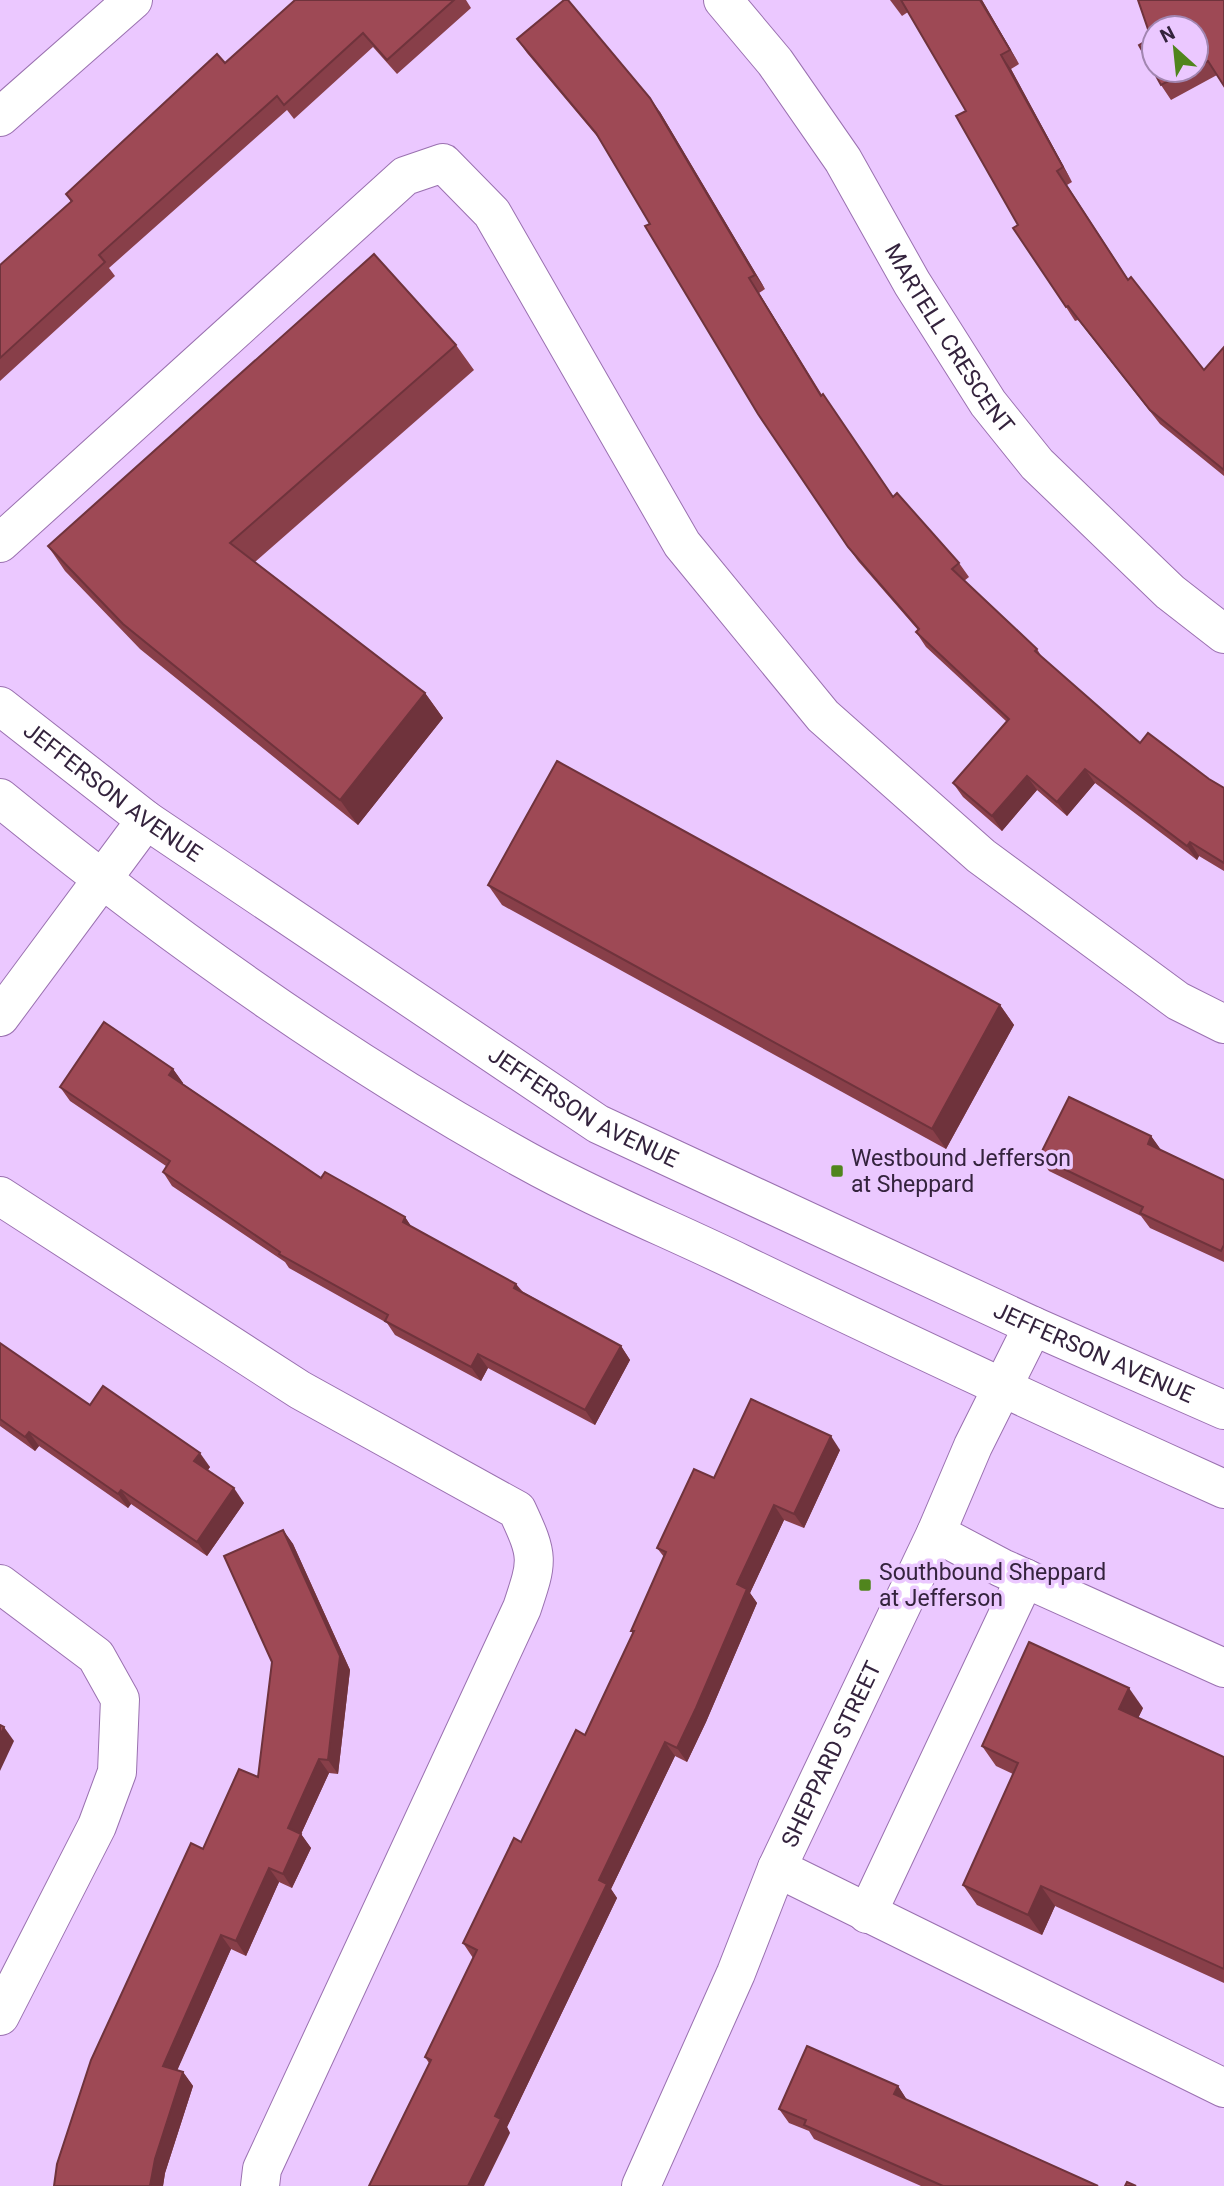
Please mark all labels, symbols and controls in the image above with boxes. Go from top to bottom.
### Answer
north arrow [1140,14,1210,84]
text: N [1156,21,1179,48]
street label: MARTELL CRESCENT [879,239,1020,439]
street label: JEFFERSON AVENUE [18,717,207,868]
street label: JEFFERSON AVENUE [483,1041,683,1173]
place label: Westbound Jefferson at Sheppard [851,1145,1071,1198]
marker: Westbound Jefferson at Sheppard [829,1163,845,1179]
street label: JEFFERSON AVENUE [989,1297,1198,1409]
place label: Southbound Sheppard at Jefferson [879,1559,1106,1612]
marker: Southbound Sheppard at Jefferson [857,1577,873,1593]
street label: SHEPPARD STREET [776,1657,887,1852]

